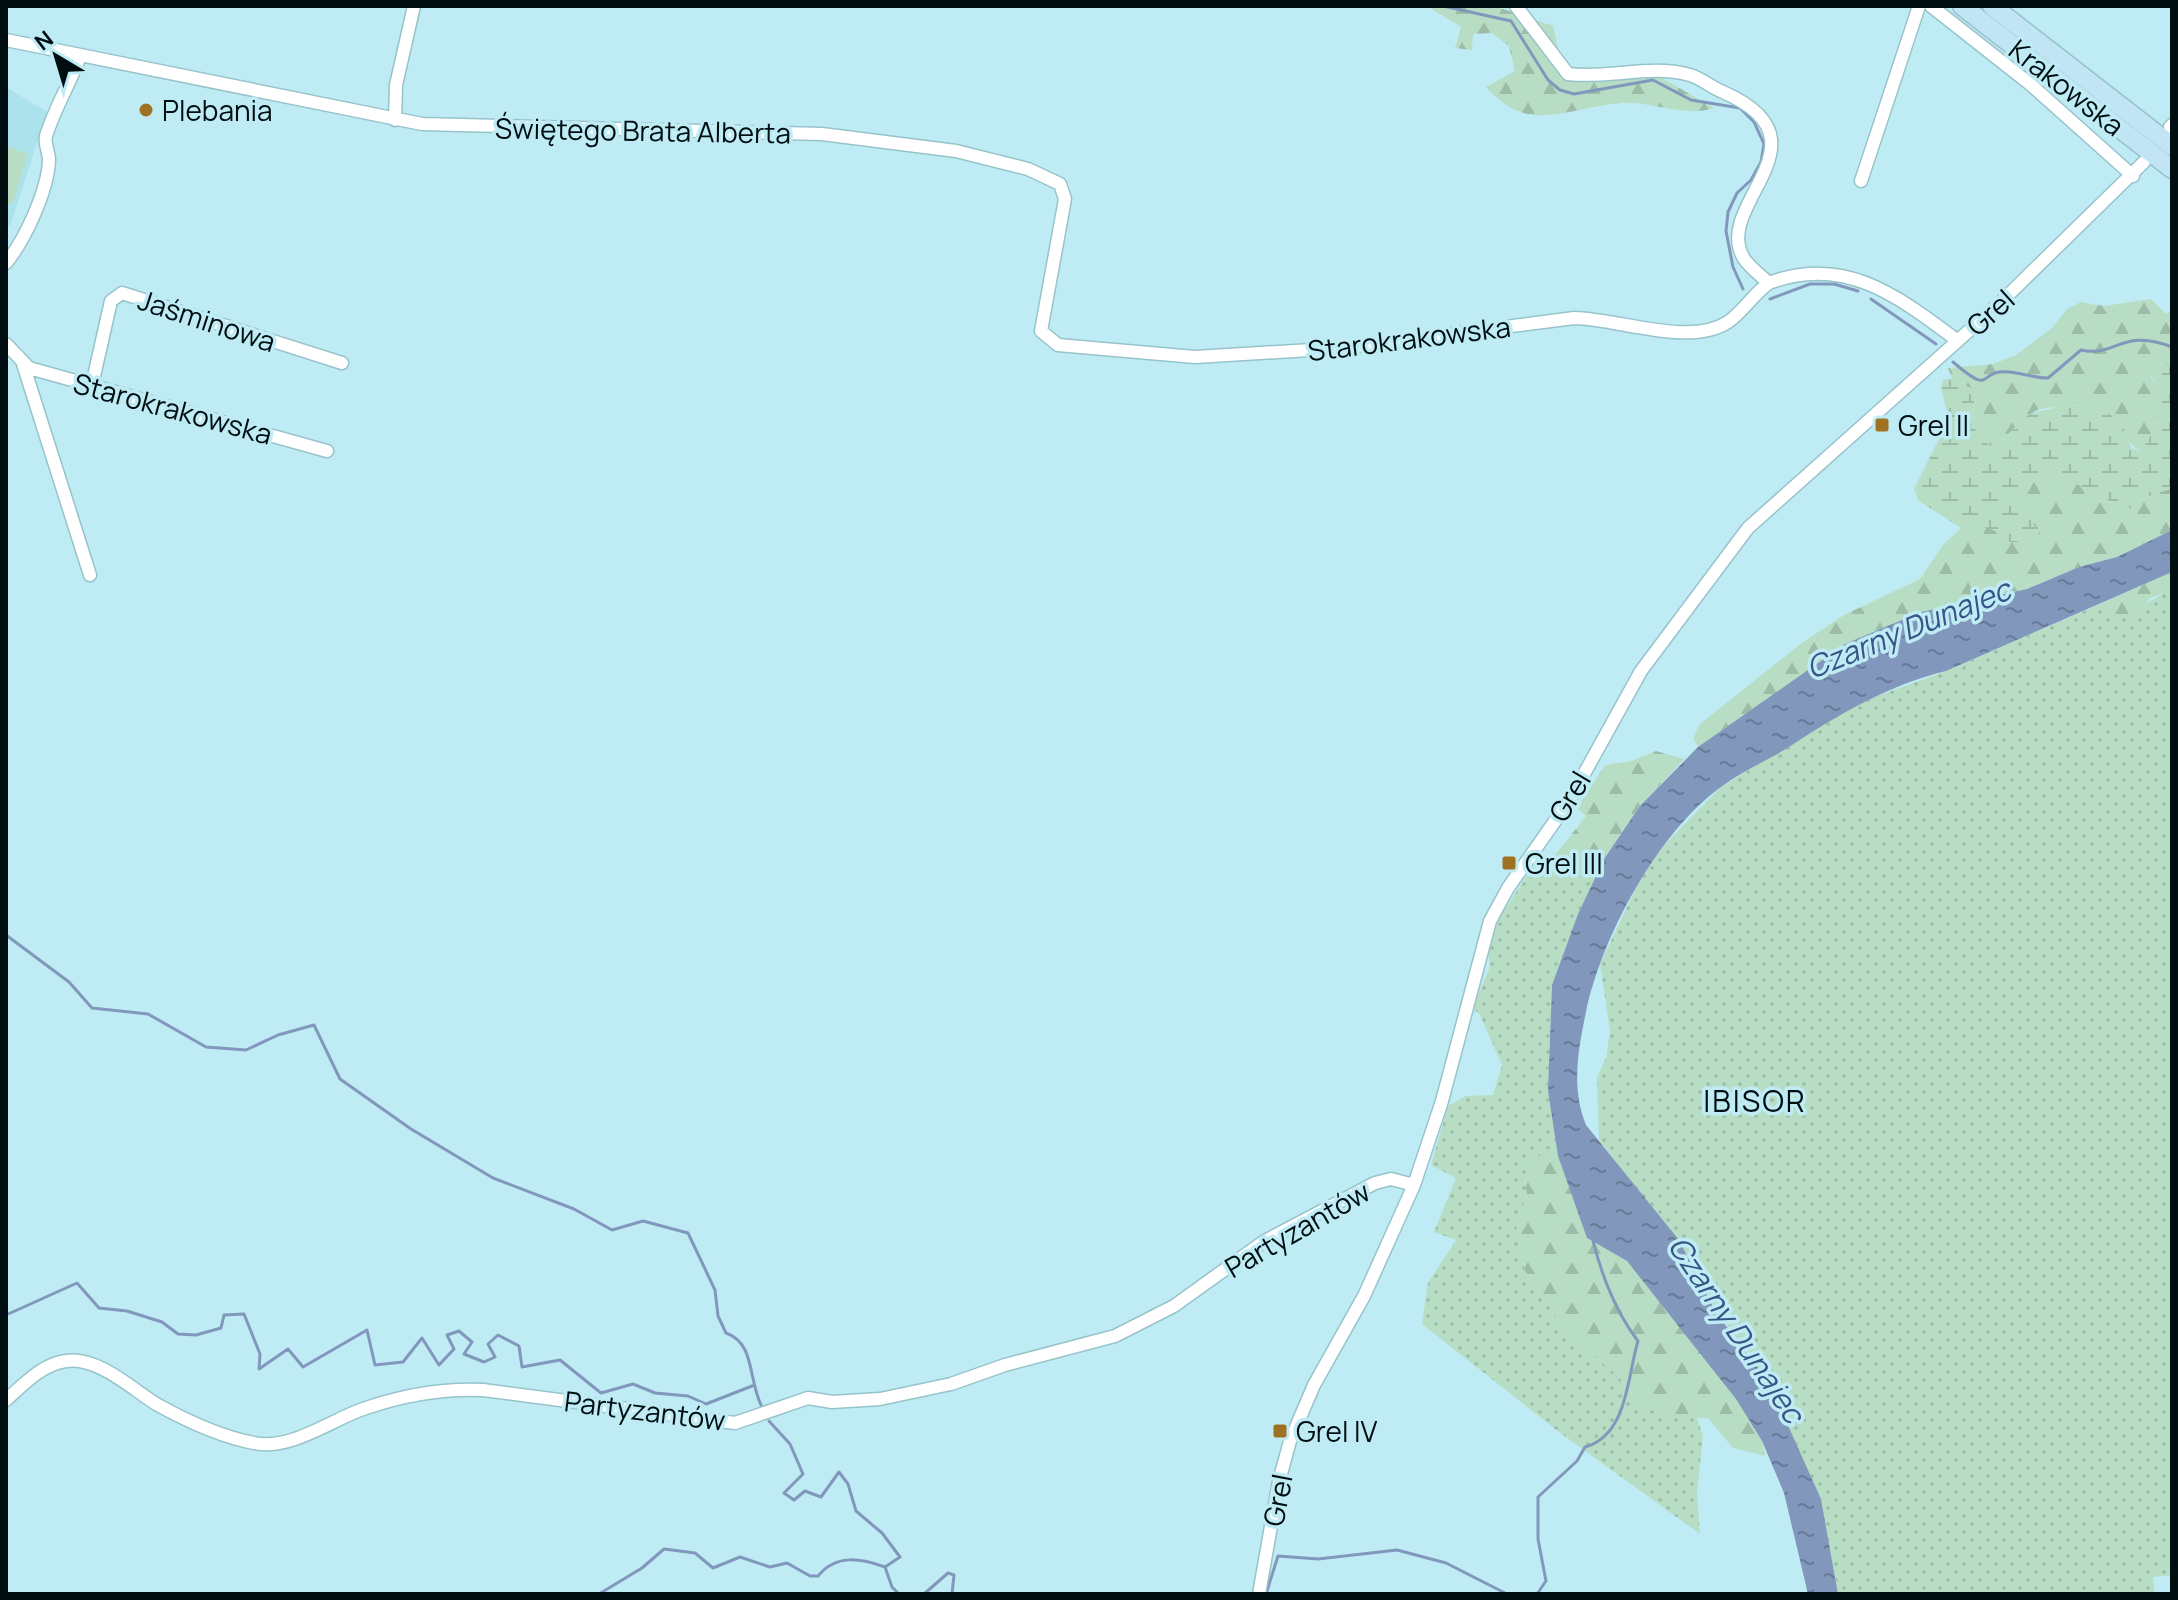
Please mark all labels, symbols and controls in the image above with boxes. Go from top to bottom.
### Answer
north arrow [16,16,96,96]
text: N [28,24,59,57]
street label: Krakowska [2002,30,2132,144]
place label: Plebania [162,91,273,129]
marker: Plebania [137,101,155,119]
street label: Świętego Brata Alberta [495,108,791,152]
street label: Jaśminowa [133,280,281,360]
street label: Grel [1958,280,2022,344]
street label: Starokrakowska [1305,307,1513,369]
street label: Starokrakowska [70,363,276,453]
place label: Grel II [1898,406,1969,444]
marker: Grel II [1873,416,1891,434]
water label: Czarny Dunajec [1800,567,2019,688]
street label: Grel [1539,764,1599,828]
place label: Grel III [1525,844,1603,882]
marker: Grel III [1500,854,1518,872]
district label: IBISOR [1703,1080,1807,1121]
street label: Partyzantów [1217,1172,1377,1286]
water label: Czarny Dunajec [1659,1228,1816,1432]
street label: Partyzantów [562,1381,728,1439]
place label: Grel IV [1296,1412,1378,1450]
marker: Grel IV [1271,1422,1289,1440]
street label: Grel [1253,1471,1301,1529]

